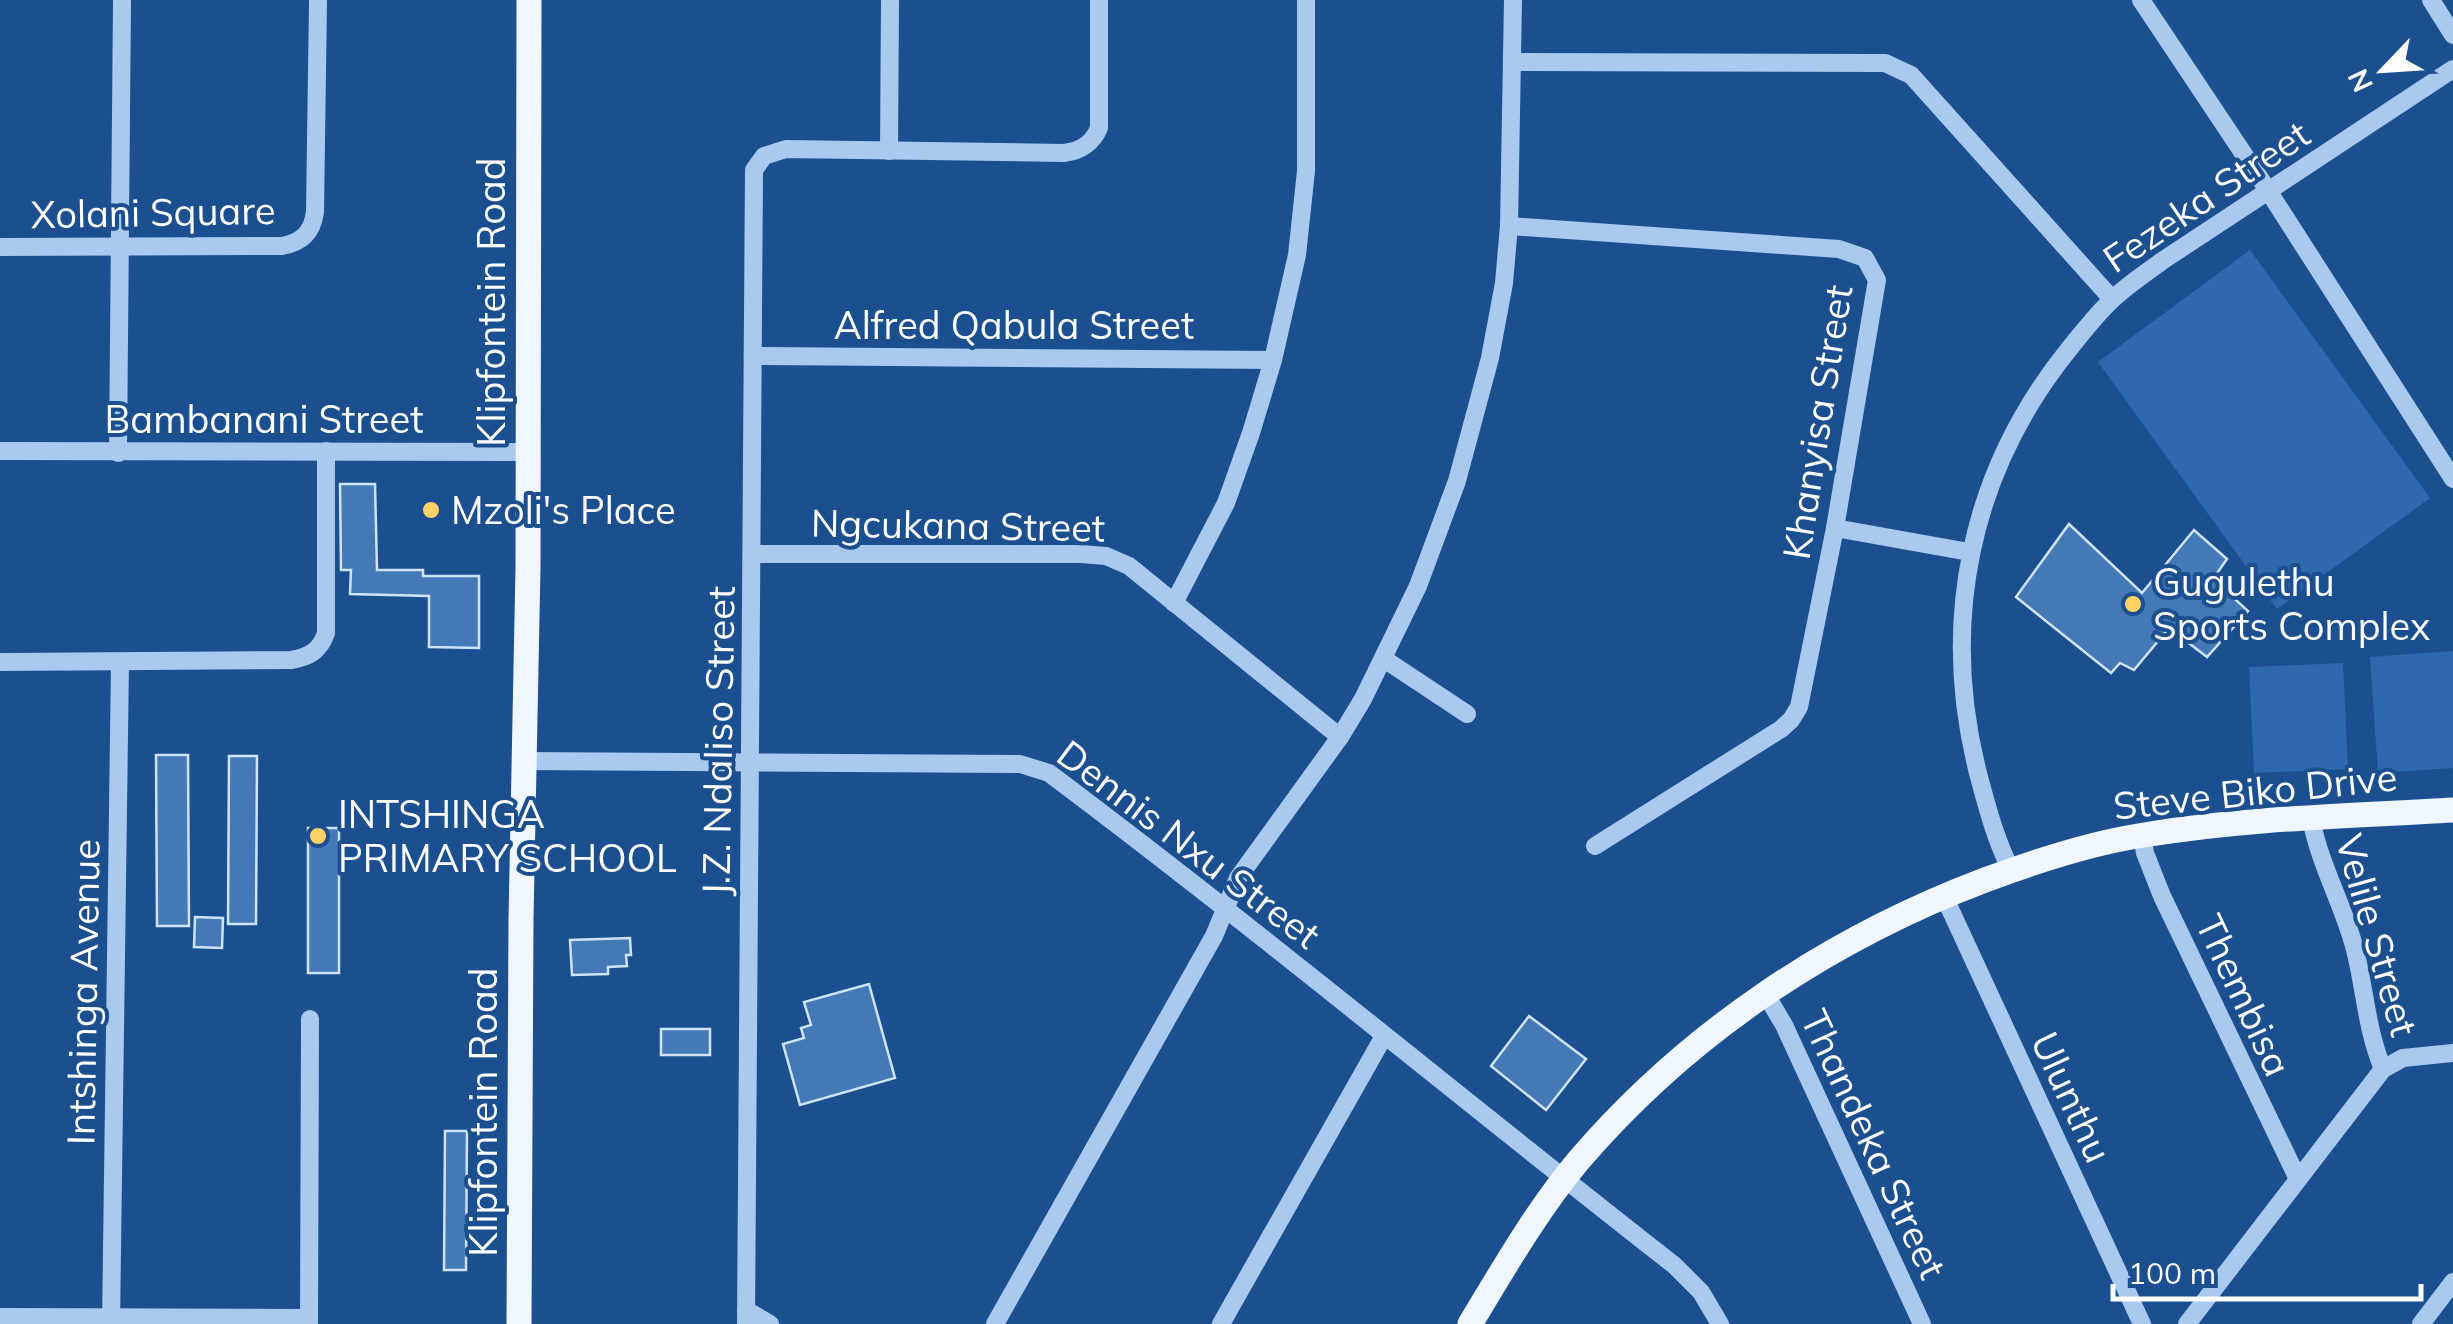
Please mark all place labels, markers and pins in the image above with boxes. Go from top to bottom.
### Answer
place label: Mzoli's Place [451,486,676,534]
marker: Mzoli's Place [420,499,442,521]
place label: Gugulethu Sports Complex [2153,558,2430,650]
marker: Gugulethu Sports Complex [2122,593,2144,615]
place label: INTSHINGA PRIMARY SCHOOL [338,790,677,882]
marker: INTSHINGA PRIMARY SCHOOL [307,825,329,847]

